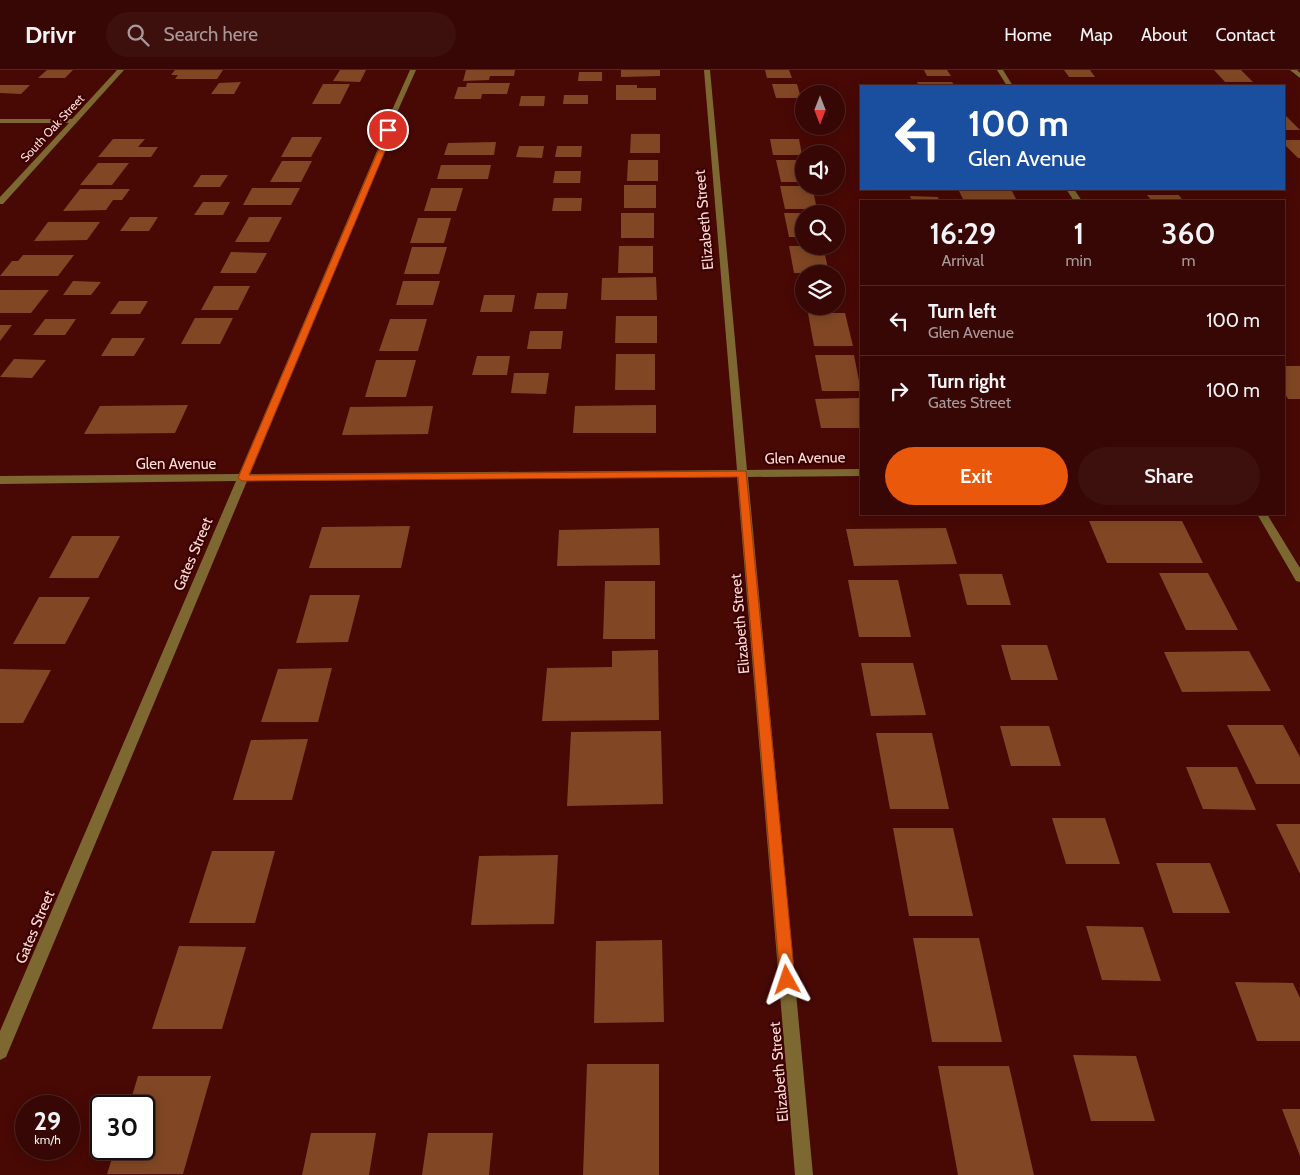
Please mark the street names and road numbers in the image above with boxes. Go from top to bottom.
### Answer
street label: South Oak Street [17,91,87,165]
street label: Elizabeth Street [691,169,717,271]
street label: Glen Avenue [765,448,846,468]
street label: Glen Avenue [136,455,217,473]
street label: Gates Street [169,515,217,593]
street label: Elizabeth Street [727,573,753,675]
street label: Gates Street [11,888,59,966]
street label: Elizabeth Street [766,1021,792,1123]

